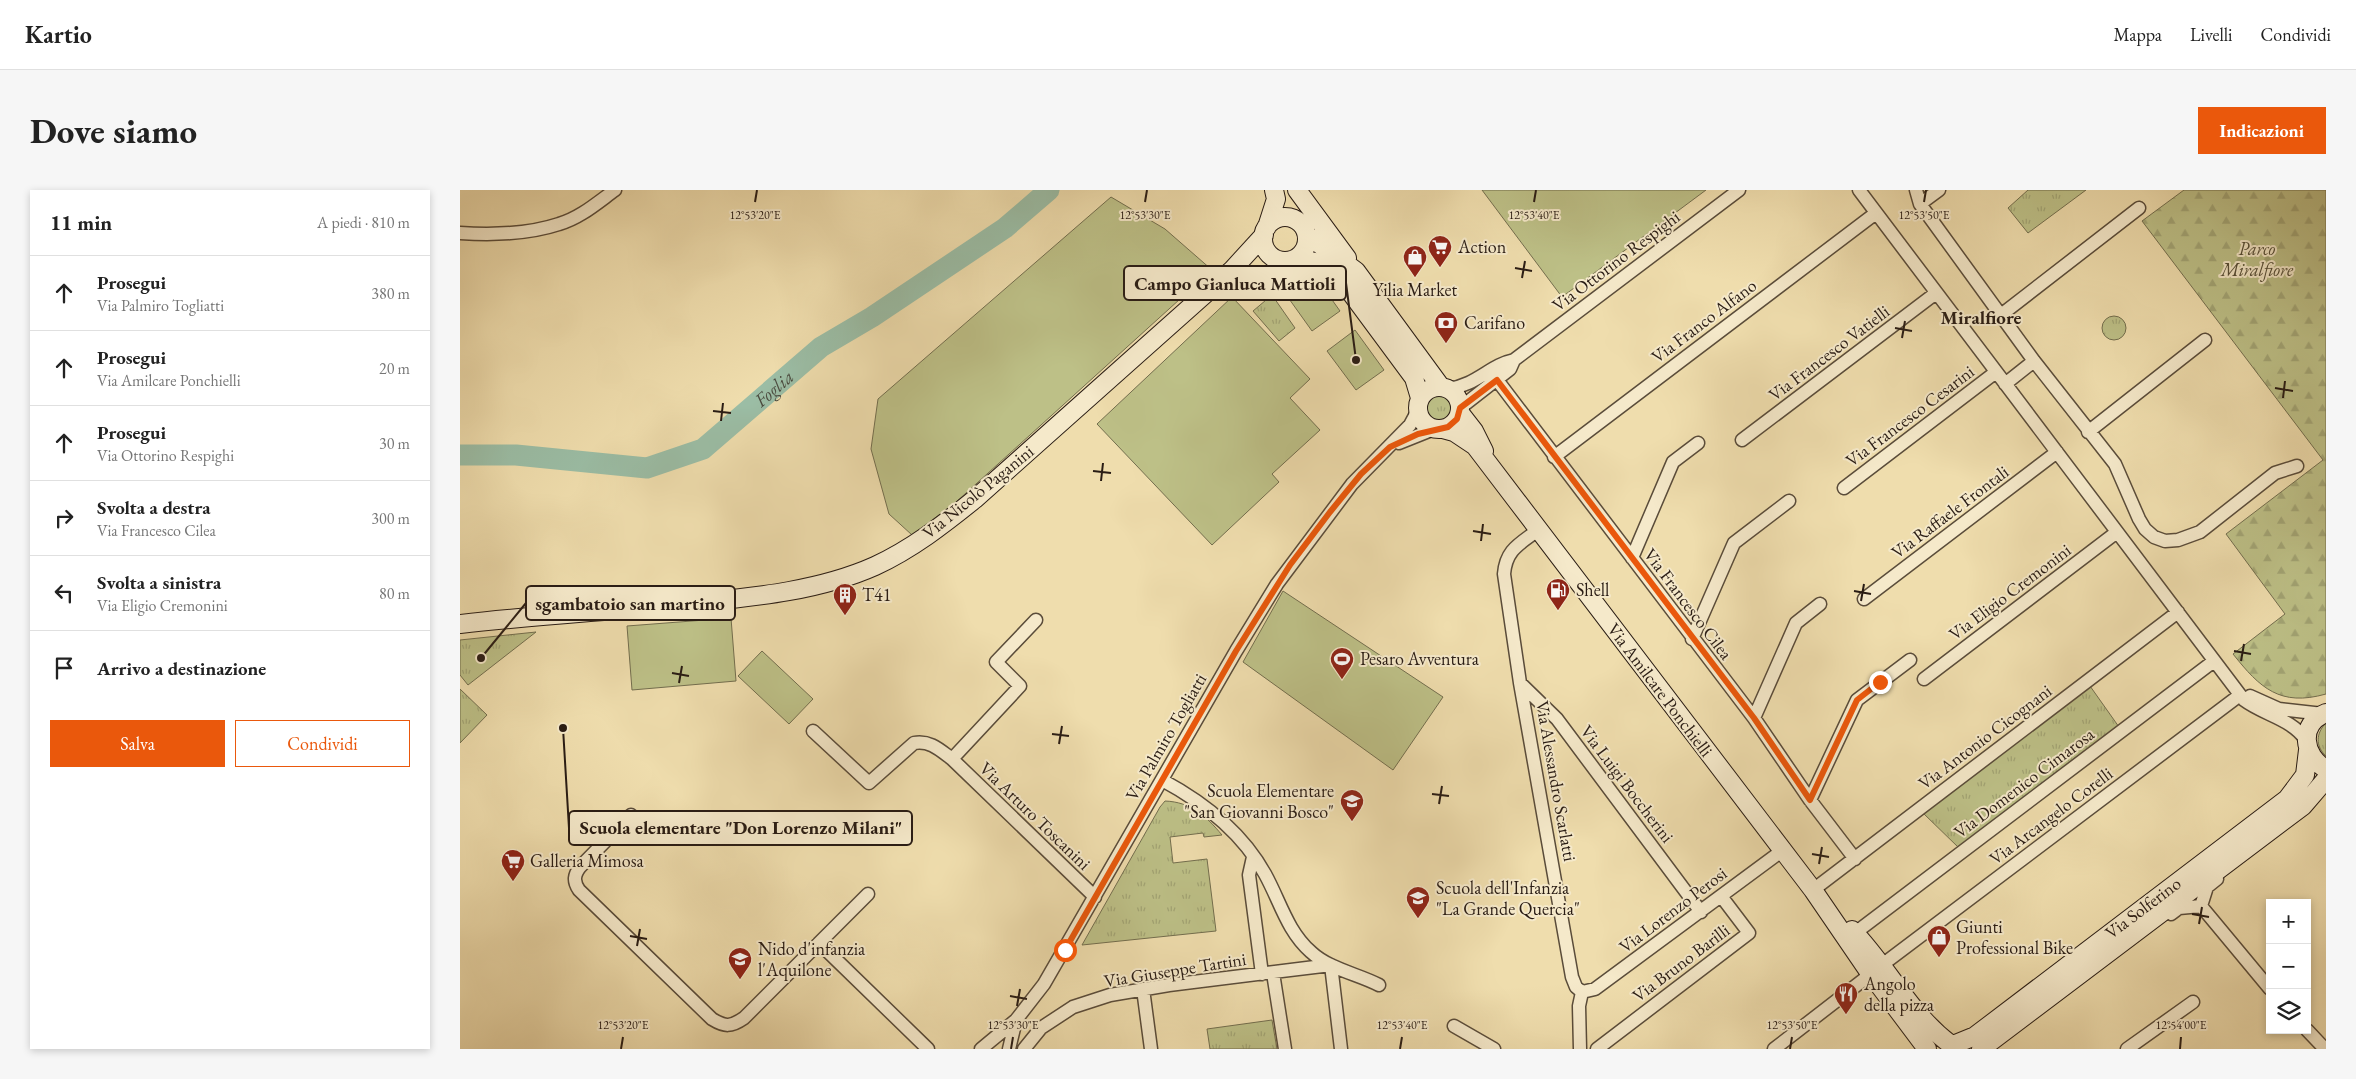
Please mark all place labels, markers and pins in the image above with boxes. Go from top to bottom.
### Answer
supermarket icon: Action [1427,234,1453,268]
place label: Action [1457,235,1507,258]
shop icon: Yilia Market [1402,244,1428,278]
callout: Campo Gianluca Mattioli [1124,266,1346,300]
place label: Yilia Market [1373,278,1458,301]
bank icon: Carifano [1433,310,1459,344]
place label: Carifano [1464,311,1525,334]
fuel station icon: Shell [1545,577,1571,611]
place label: Shell [1576,578,1609,601]
building icon: T41 [832,582,858,616]
place label: T41 [862,583,891,606]
callout: sgambatoio san martino [526,586,735,620]
sports icon: Pesaro Avventura [1329,646,1355,680]
place label: Pesaro Avventura [1360,647,1480,670]
place label: Scuola Elementare "San Giovanni Bosco" [1184,779,1334,823]
school or university icon: Scuola Elementare "San Giovanni Bosco" [1339,788,1365,822]
callout: Scuola elementare "Don Lorenzo Milani" [569,811,912,845]
supermarket icon: Galleria Mimosa [500,848,526,882]
place label: Galleria Mimosa [530,849,645,872]
place label: Scuola dell'Infanzia "La Grande Quercia" [1436,876,1580,920]
school or university icon: Scuola dell'Infanzia "La Grande Quercia" [1405,885,1431,919]
place label: Giunti Professional Bike [1956,915,2073,959]
shop icon: Giunti Professional Bike [1926,924,1952,958]
place label: Nido d'infanzia l'Aquilone [758,937,866,981]
school or university icon: Nido d'infanzia l'Aquilone [727,946,753,980]
place label: Angolo della pizza [1863,972,1935,1016]
restaurant icon: Angolo della pizza [1833,981,1859,1015]

